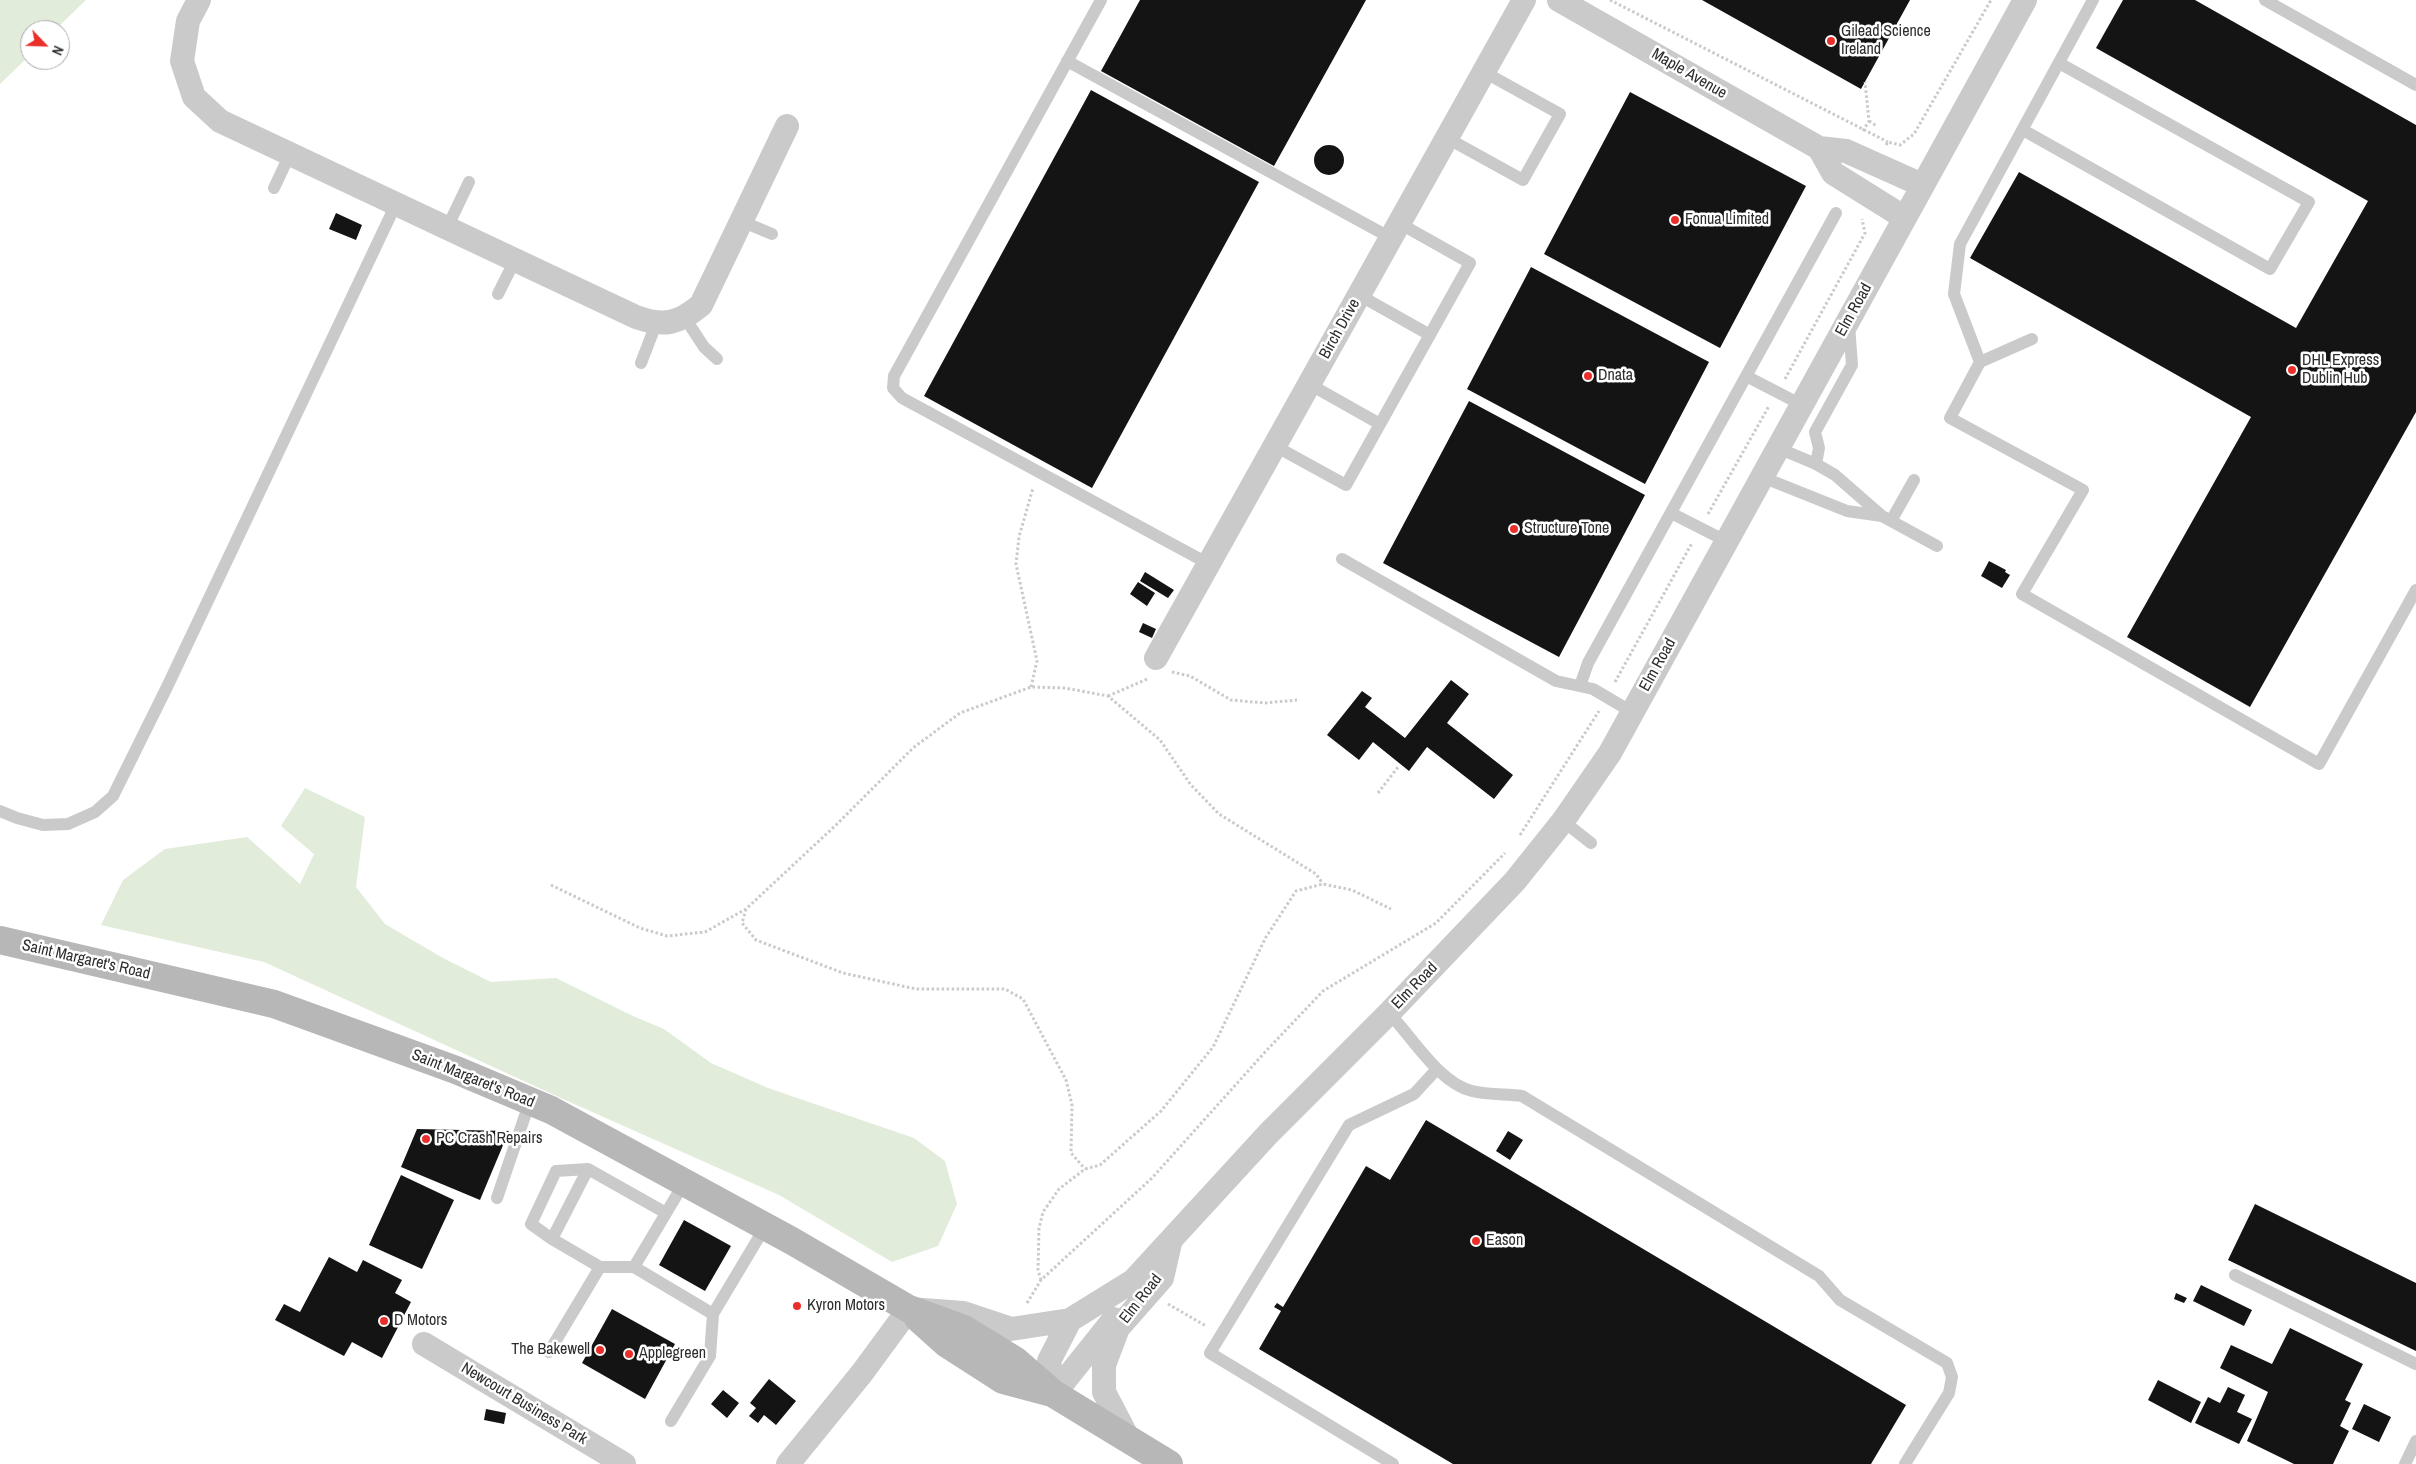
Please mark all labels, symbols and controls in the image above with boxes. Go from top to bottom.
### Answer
north arrow [20,20,70,70]
place label: Gilead Science Ireland [1841,22,1931,60]
marker: Gilead Science Ireland [1825,35,1837,47]
text: N [48,43,68,58]
street label: Maple Avenue [1648,45,1730,103]
place label: Fonua Limited [1685,210,1769,230]
marker: Fonua Limited [1669,214,1681,226]
street label: Elm Road [1832,280,1876,340]
street label: Birch Drive [1316,296,1364,362]
place label: DHL Express Dublin Hub [2302,351,2379,389]
marker: DHL Express Dublin Hub [2286,364,2298,376]
place label: Dnata [1598,366,1633,386]
marker: Dnata [1582,370,1594,382]
place label: Structure Tone [1524,519,1609,539]
marker: Structure Tone [1508,523,1520,535]
street label: Elm Road [1636,635,1680,695]
street label: Saint Margaret's Road [20,936,152,984]
street label: Elm Road [1388,959,1442,1013]
street label: Saint Margaret's Road [409,1046,537,1112]
place label: PC Crash Repairs [436,1129,542,1149]
marker: PC Crash Repairs [420,1133,432,1145]
place label: Eason [1486,1231,1523,1251]
marker: Eason [1470,1235,1482,1247]
street label: Elm Road [1116,1270,1166,1328]
place label: Kyron Motors [807,1296,885,1316]
marker: Kyron Motors [791,1300,803,1312]
place label: D Motors [394,1311,447,1331]
marker: D Motors [378,1315,390,1327]
place label: The Bakewell [511,1340,590,1360]
marker: The Bakewell [594,1344,606,1356]
place label: Applegreen [639,1344,706,1364]
marker: Applegreen [623,1348,635,1360]
street label: Newcourt Business Park [457,1359,591,1449]

